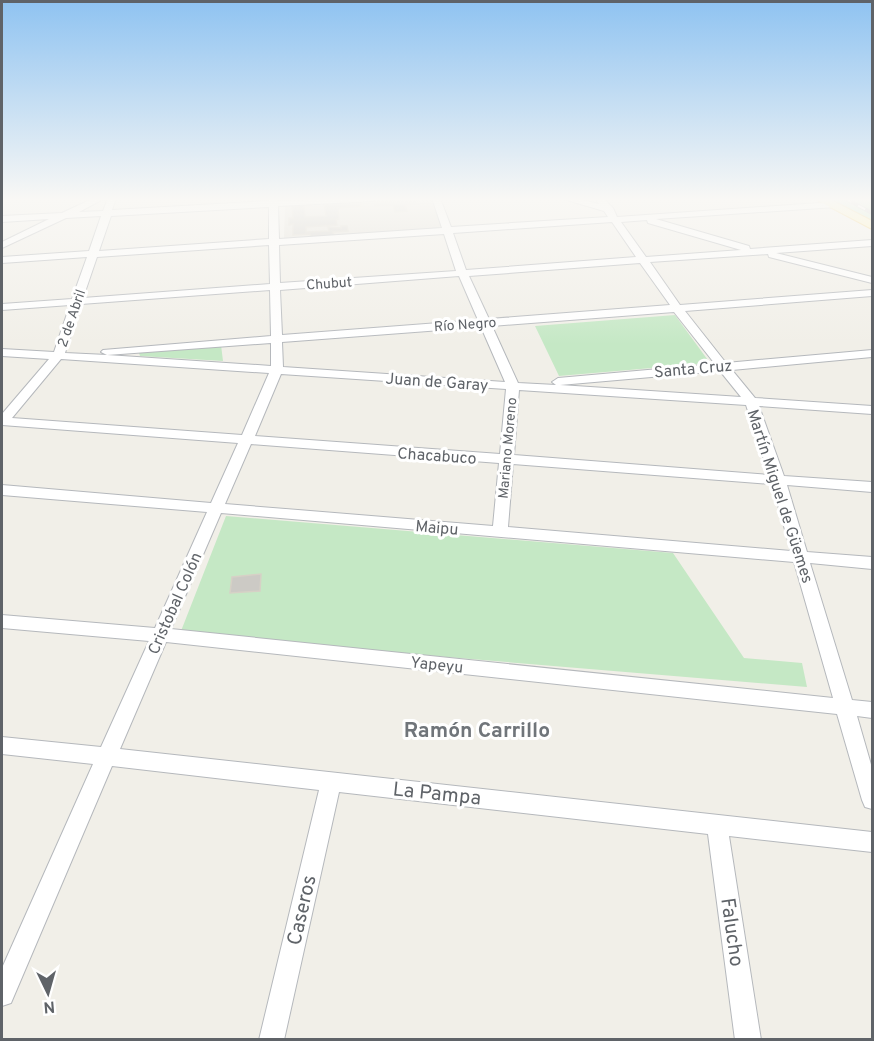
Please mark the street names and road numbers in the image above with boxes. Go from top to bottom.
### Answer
street label: Chubut [306,274,353,295]
street label: 2 de Abril [55,287,90,350]
street label: Río Negro [433,315,497,336]
street label: Santa Cruz [653,357,733,383]
street label: Juan de Garay [385,369,489,397]
street label: Mariano Moreno [496,397,521,500]
street label: Martín Miguel de Güemes [742,407,817,586]
street label: Chacabuco [397,444,477,470]
street label: Maipu [415,517,459,541]
street label: Cristobal Colón [144,550,207,658]
street label: Yapeyu [409,653,464,679]
street label: La Pampa [391,777,482,813]
street label: Caseros [282,873,324,948]
street label: Falucho [713,896,749,968]

